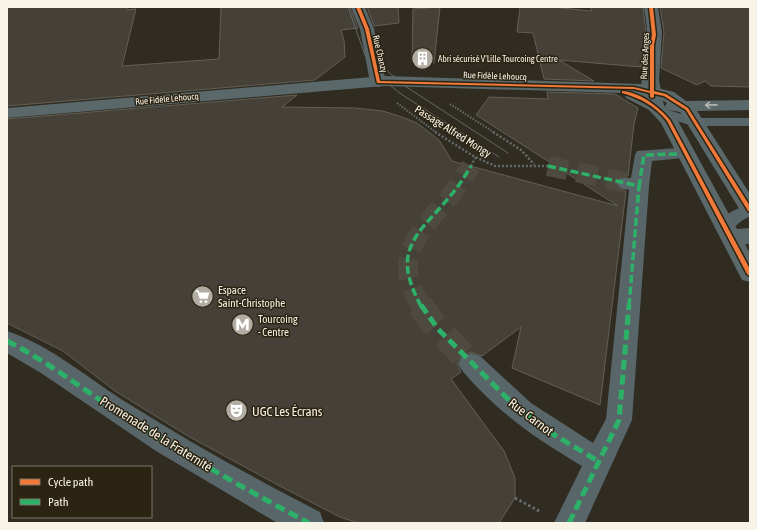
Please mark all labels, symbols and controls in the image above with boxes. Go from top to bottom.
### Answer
street label: Rue des Anges [639,32,651,80]
street label: Rue Chanzy [371,34,389,74]
building icon: Abri sécurisé V'Lille Tourcoing Centre [410,46,436,72]
place label: Abri sécurisé V'Lille Tourcoing Centre [438,54,558,64]
street label: Rue Fidèle Lehoucq [463,70,527,82]
street label: Rue Fidèle Lehoucq [135,91,199,107]
one-way arrow [705,101,718,109]
street label: Passage Alfred Mongy [413,103,494,160]
supermarket icon: Espace Saint-Christophe [189,283,215,309]
place label: Espace Saint-Christophe [218,284,285,309]
metro station icon: Tourcoing - Centre [229,312,255,338]
place label: Tourcoing - Centre [258,313,298,338]
street label: Promenade de la Fraternité [97,393,215,475]
street label: Rue Carnot [506,395,557,439]
theatre icon: UGC Les Écrans [223,398,249,424]
place label: UGC Les Écrans [252,404,323,419]
legend [12,466,152,518]
text: Cycle path [48,475,93,489]
text: Path [48,495,69,509]

